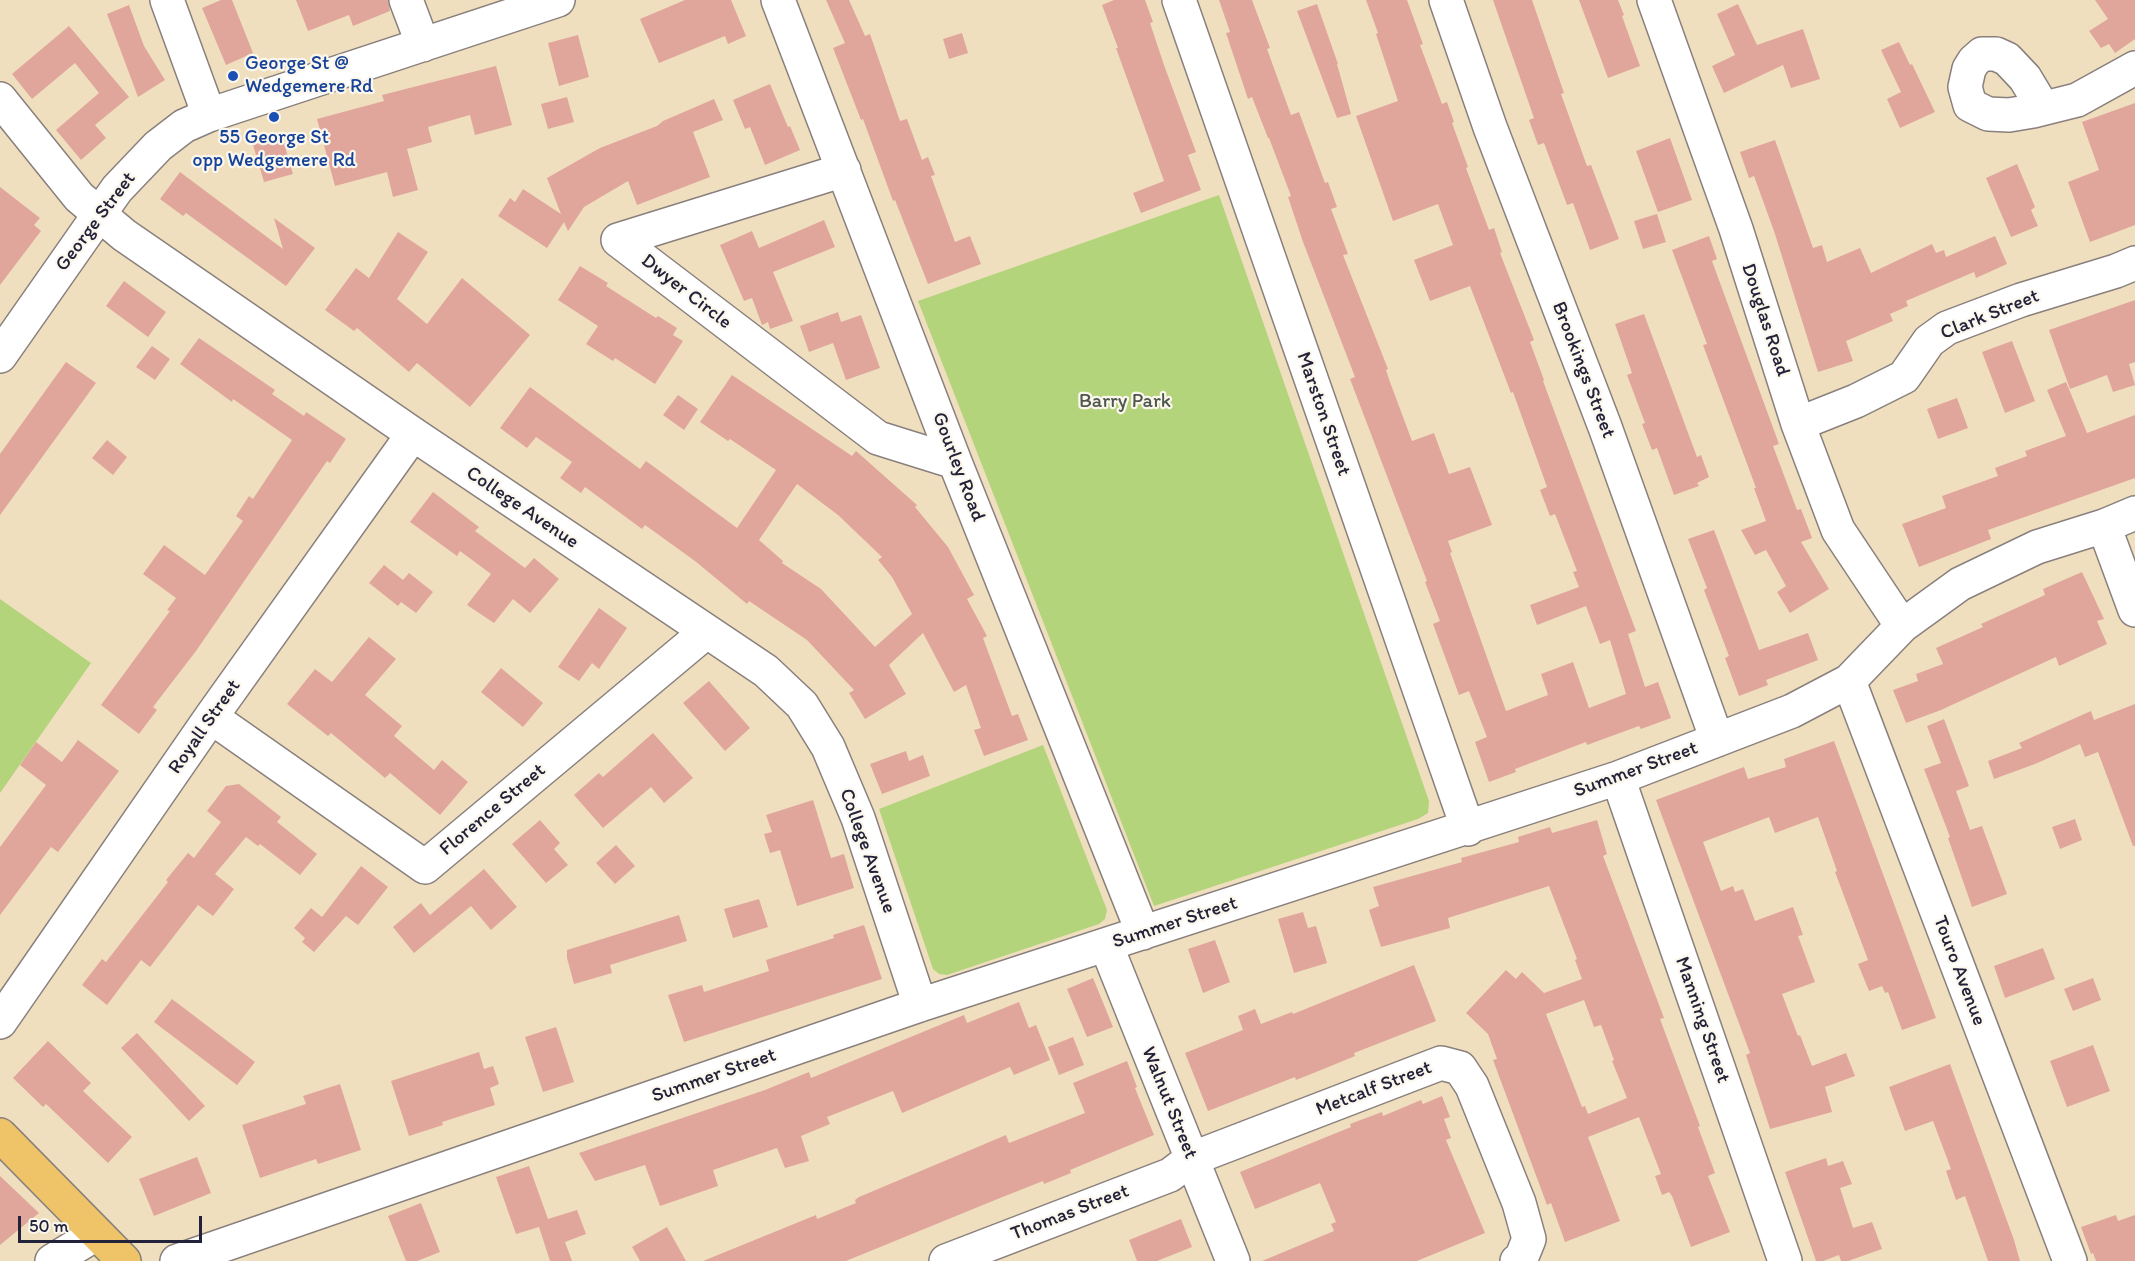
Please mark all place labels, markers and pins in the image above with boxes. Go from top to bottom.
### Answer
place label: George St @ Wedgemere Rd [245,52,373,99]
marker: George St @ Wedgemere Rd [226,69,240,83]
marker: 55 George St opp Wedgemere Rd [267,110,281,124]
place label: 55 George St opp Wedgemere Rd [192,126,356,173]

